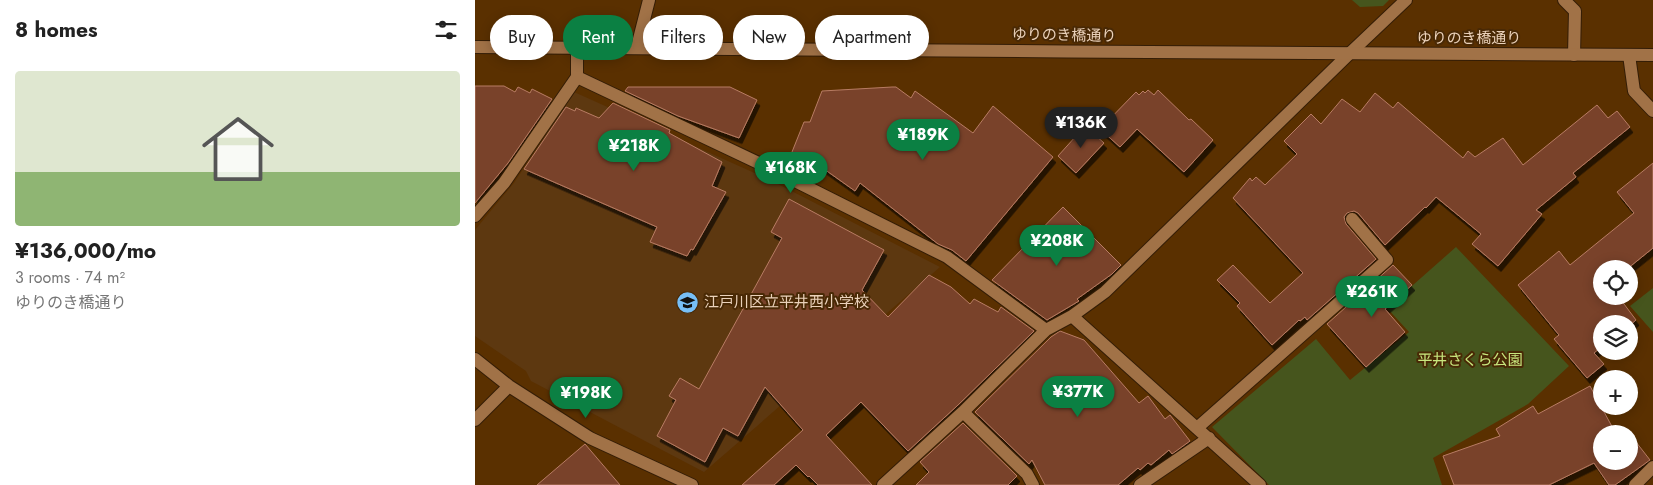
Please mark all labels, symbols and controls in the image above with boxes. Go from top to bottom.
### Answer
text: 8 homes [15,15,98,45]
chip: Buy [490,15,553,60]
chip: Rent [563,15,633,60]
chip: Filters [643,15,723,60]
chip: New [733,15,805,60]
chip: Apartment [815,15,929,60]
icon: filters [432,16,460,44]
street label: ゆりのき橋通り [1012,23,1116,47]
street label: ゆりのき橋通り [1417,27,1521,49]
icon: home [193,104,283,194]
pin: ¥136K [1046,106,1116,149]
text: ¥136K [1056,111,1106,134]
pin: ¥189K [888,119,958,161]
text: ¥189K [898,123,948,146]
pin: ¥218K [599,130,669,172]
text: ¥218K [609,134,659,157]
pin: ¥168K [756,152,826,194]
text: ¥168K [766,156,816,179]
pin: ¥208K [1022,224,1092,267]
text: ¥208K [1030,229,1084,252]
text: ¥136,000/mo [15,236,156,266]
map controls [1593,260,1638,470]
button: locate [1593,260,1638,305]
text: 3 rooms · 74 m² [15,266,125,289]
pin: ¥261K [1337,276,1407,318]
text: ¥261K [1346,280,1398,303]
school or university icon: 江戸川区立平井西小学校 [676,290,700,314]
text: ゆりのき橋通り [15,291,127,314]
place label: 江戸川区立平井西小学校 [704,291,869,313]
button: layers [1593,315,1638,360]
park label: 平井さくら公園 [1417,349,1523,371]
button: + [1593,370,1638,415]
pin: ¥198K [551,376,621,419]
pin: ¥377K [1043,376,1113,418]
text: ¥377K [1053,380,1103,403]
text: ¥198K [561,381,611,404]
button: − [1593,425,1638,470]

